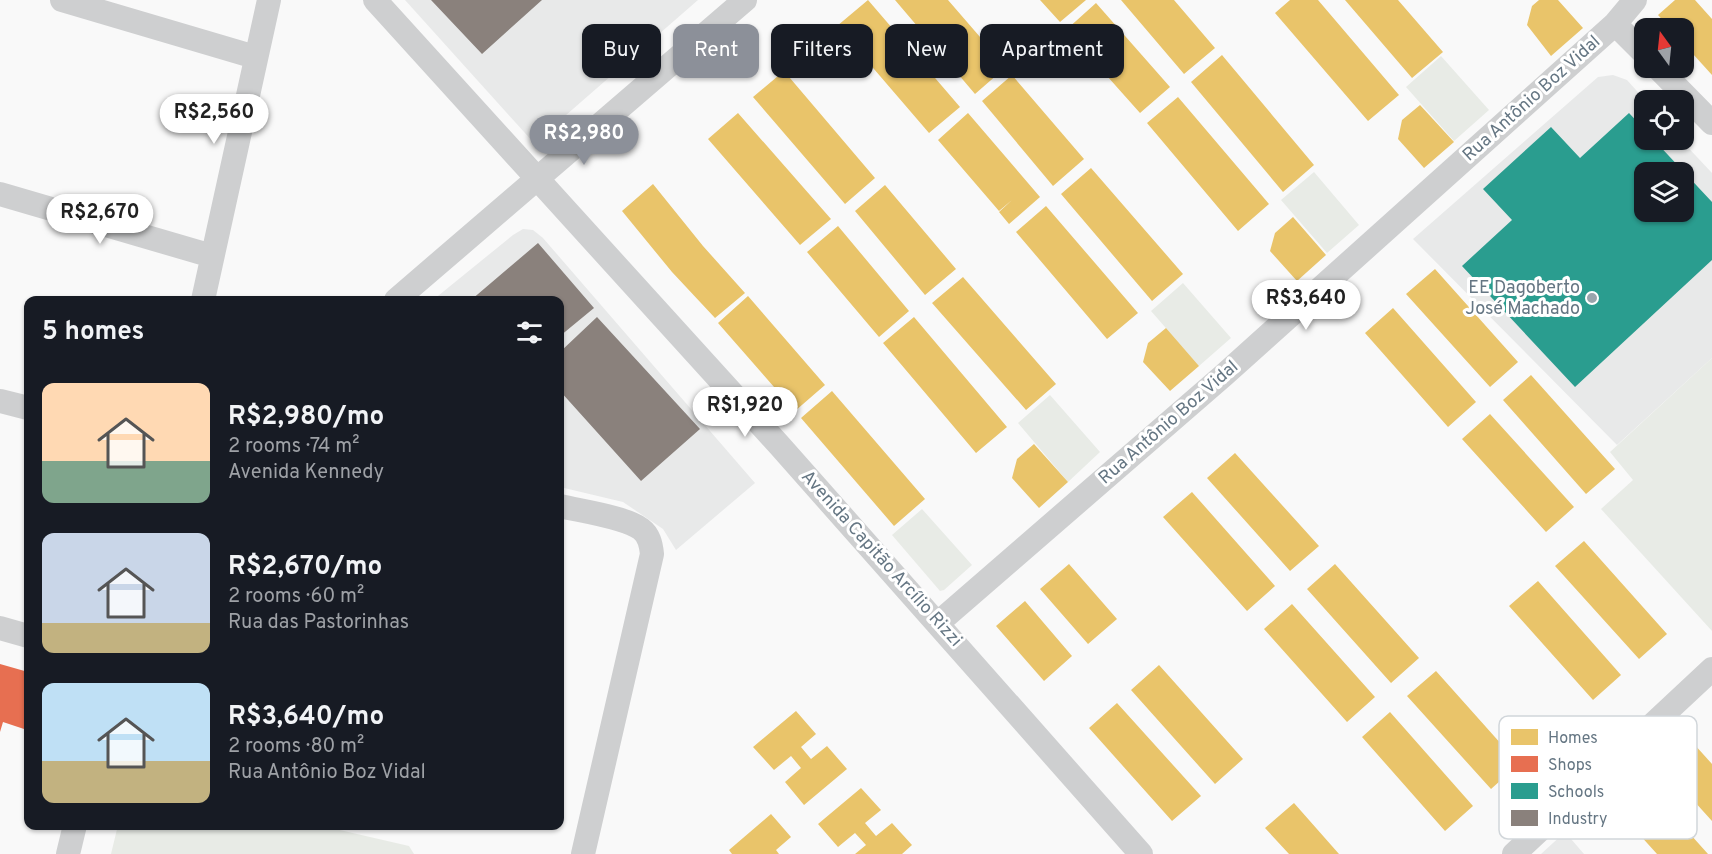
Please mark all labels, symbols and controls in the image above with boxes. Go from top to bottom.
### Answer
north arrow [1634,18,1694,78]
map controls [1634,18,1694,222]
chip: Buy [582,24,661,78]
chip: Rent [673,24,759,78]
chip: Filters [771,24,873,78]
chip: New [885,24,968,78]
chip: Apartment [980,24,1124,78]
street label: Rua Antônio Boz Vidal [1458,31,1606,167]
button: locate [1634,90,1694,150]
pin: R$2,560 [159,94,269,145]
text: R$2,560 [174,100,254,126]
pin: R$2,980 [529,115,639,166]
text: R$2,980 [544,121,624,147]
button: layers [1634,162,1694,222]
pin: R$2,670 [45,194,155,245]
text: R$2,670 [60,200,140,226]
place label: EE Dagoberto José Machado [1465,277,1580,321]
pin: R$3,640 [1251,280,1361,331]
text: R$3,640 [1266,286,1346,312]
marker: EE Dagoberto José Machado [1585,291,1599,305]
text: 5 homes [42,316,144,349]
icon: filters [513,316,546,349]
street label: Rua Antônio Boz Vidal [1094,356,1244,490]
pin: R$1,920 [690,387,800,438]
text: R$1,920 [707,393,783,419]
text: R$2,980/mo [228,401,384,434]
icon: home [90,407,162,479]
text: 2 rooms · 74 m² [228,434,359,460]
text: Avenida Kennedy [228,460,384,486]
street label: Avenida Capitão Arcílio Rizzi [796,466,966,652]
text: R$2,670/mo [228,551,382,584]
icon: home [90,557,162,629]
text: 2 rooms · 60 m² [228,584,364,610]
text: Rua das Pastorinhas [228,610,409,636]
text: R$3,640/mo [228,701,384,734]
icon: home [90,707,162,779]
legend [1499,716,1697,839]
text: Homes [1548,729,1598,749]
text: 2 rooms · 80 m² [228,734,364,760]
text: Shops [1548,756,1592,776]
text: Rua Antônio Boz Vidal [228,760,426,786]
text: Schools [1548,783,1604,803]
text: Industry [1548,810,1607,830]

